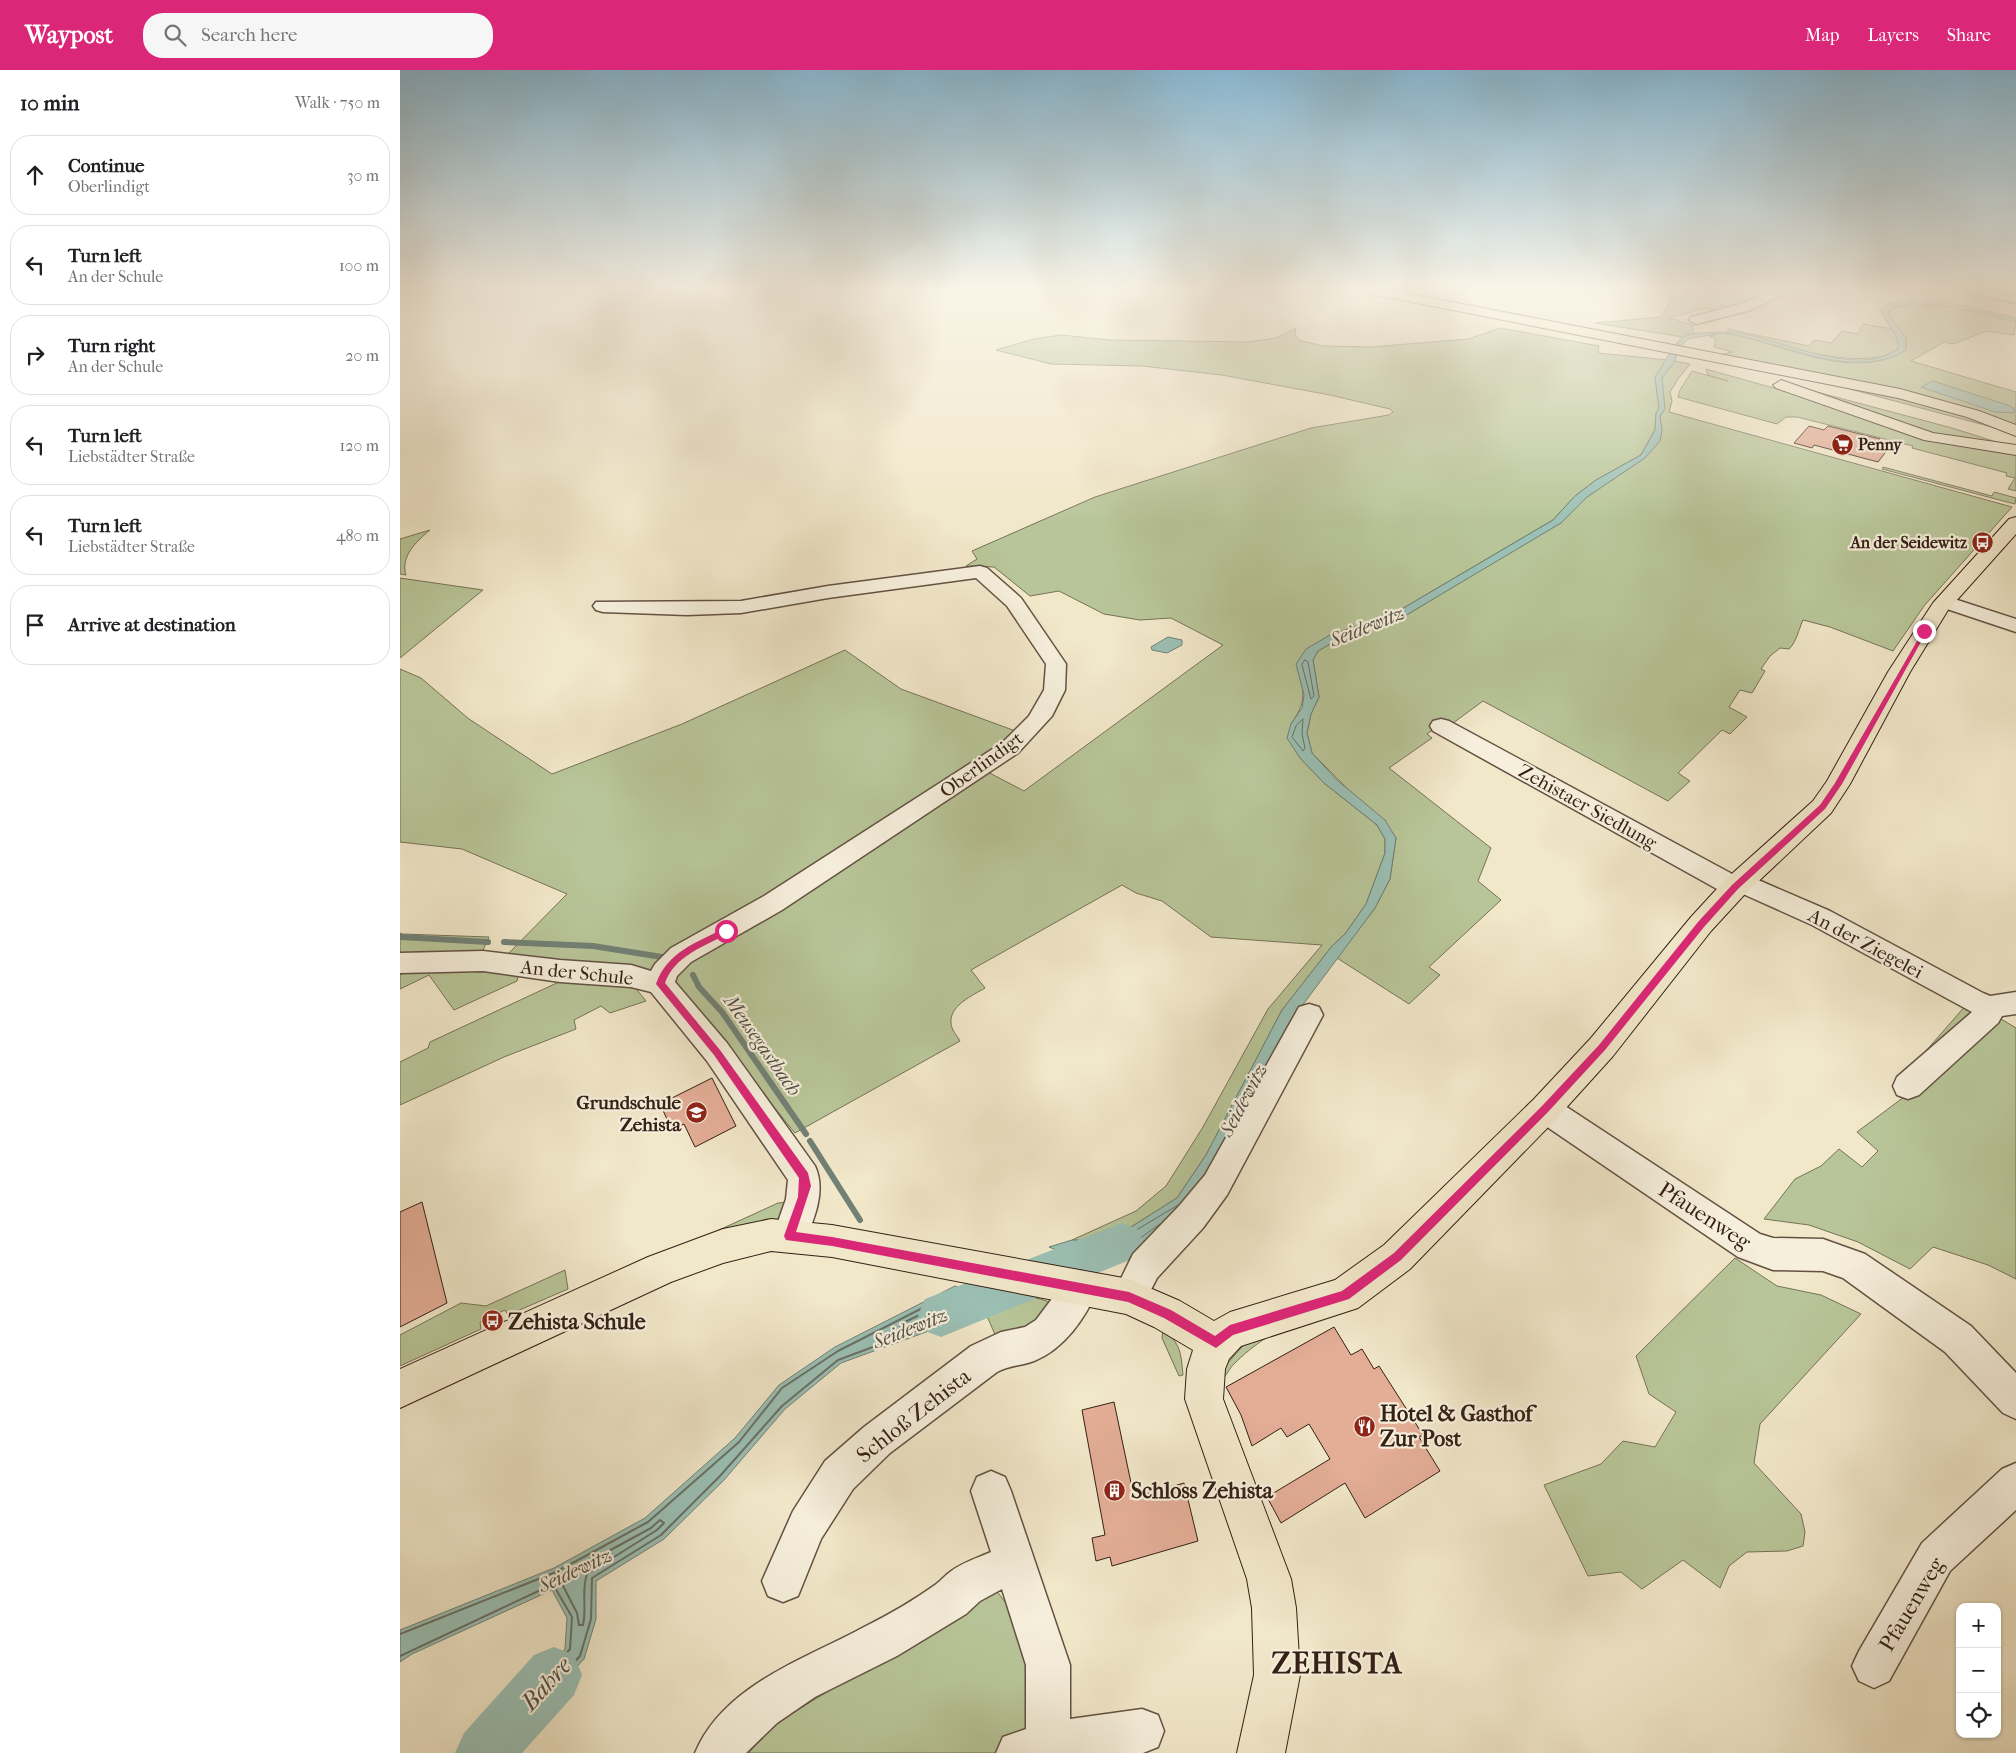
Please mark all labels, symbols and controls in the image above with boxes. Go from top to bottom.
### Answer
search box [143,13,493,58]
text: Waypost [25,21,113,49]
icon: search [161,21,189,49]
text: Search here [201,24,297,46]
text: Map [1805,25,1839,46]
text: Layers [1867,25,1919,46]
text: Share [1947,25,1991,46]
text: 10 min [20,91,79,115]
text: Walk · 750 m [295,93,380,112]
text: Continue [68,155,144,177]
icon: ahead [21,161,49,189]
text: 30 m [347,166,379,185]
text: Oberlindigt [68,177,150,196]
text: Turn left [68,245,142,267]
icon: left [21,251,49,279]
text: 100 m [339,256,379,275]
text: An der Schule [68,267,163,286]
text: Turn right [68,335,155,357]
icon: right [21,341,49,369]
text: 20 m [345,346,379,365]
text: An der Schule [68,357,163,376]
text: Turn left [68,425,142,447]
icon: left [21,431,49,459]
supermarket icon: Penny [1830,432,1854,456]
place label: Penny [1858,435,1903,455]
text: 120 m [340,436,379,455]
text: Liebstädter Straße [68,447,195,466]
text: Turn left [68,515,142,537]
icon: left [21,521,49,549]
text: 480 m [336,526,379,545]
bus stop icon: An der Seidewitz [1971,530,1995,554]
place label: An der Seidewitz [1849,533,1968,552]
text: Liebstädter Straße [68,537,195,556]
water label: Seidewitz [1325,601,1408,652]
icon: arrive [21,611,49,639]
text: Arrive at destination [68,614,236,636]
route end [1913,620,1936,643]
street label: Oberlindigt [936,727,1028,802]
street label: Zehistaer Siedlung [1515,760,1661,854]
street label: An der Ziegelei [1804,904,1927,984]
route start [715,920,738,943]
street label: An der Schule [519,956,634,990]
water label: Meusegastbach [718,989,806,1100]
water label: Seidewitz [1214,1060,1272,1141]
place label: Grundschule Zehista [576,1092,682,1136]
school or university icon: Grundschule Zehista [685,1101,709,1125]
street label: Pfauenweg [1653,1176,1756,1255]
water label: Seidewitz [868,1303,951,1354]
bus stop icon: Zehista Schule [480,1309,504,1333]
place label: Zehista Schule [508,1309,646,1335]
street label: Schloß Zehista [851,1363,977,1468]
place label: Hotel & Gasthof Zur Post [1380,1401,1537,1452]
restaurant icon: Hotel & Gasthof Zur Post [1352,1414,1376,1438]
building icon: Schloss Zehista [1103,1478,1127,1502]
place label: Schloss Zehista [1131,1478,1274,1504]
water label: Seidewitz [534,1543,616,1598]
street label: Pfauenweg [1874,1553,1950,1656]
map controls [1956,1603,2001,1738]
button: + [1956,1603,2001,1648]
district label: ZEHISTA [1271,1647,1403,1681]
button: − [1956,1648,2001,1693]
water label: Bahre [514,1651,578,1718]
button: locate [1956,1693,2001,1738]

